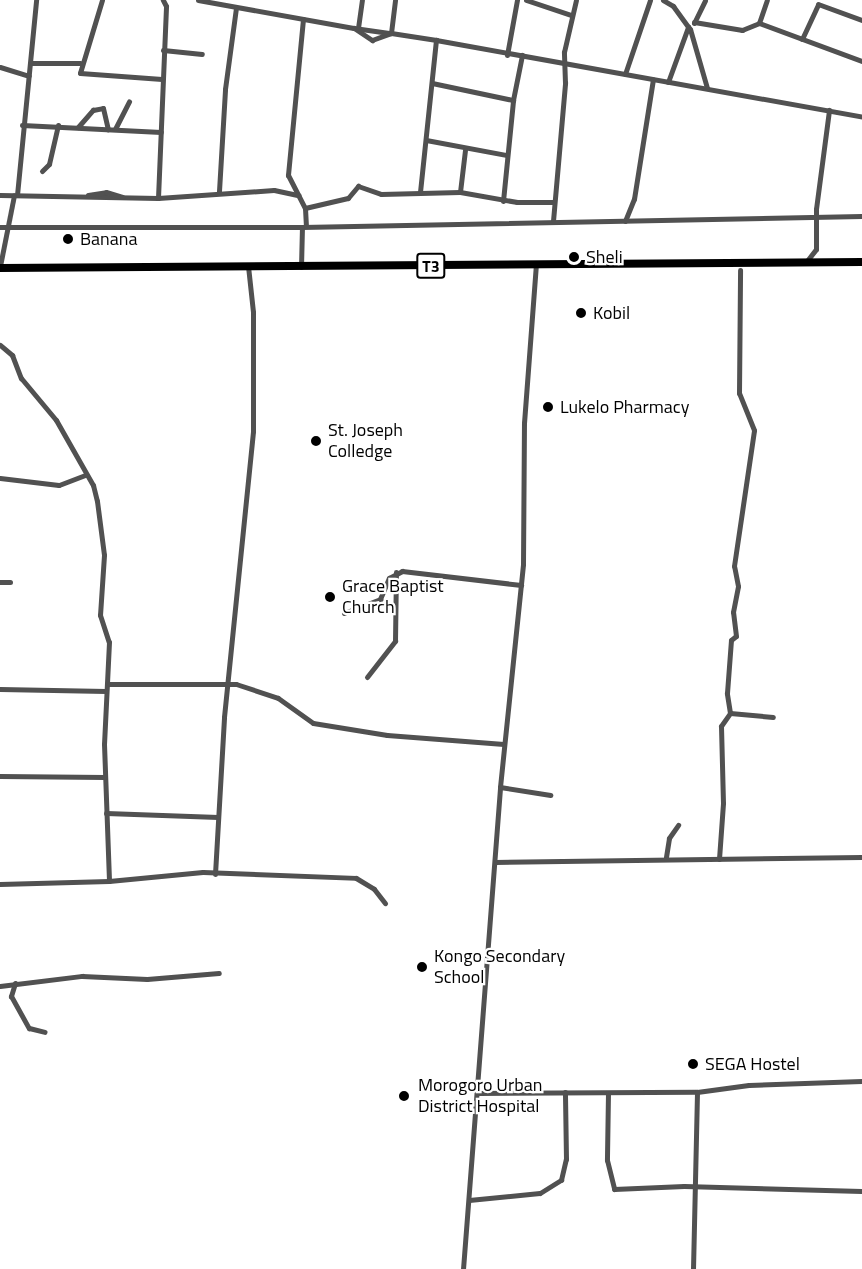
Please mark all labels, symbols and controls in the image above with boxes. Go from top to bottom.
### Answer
place label: Banana [80,228,137,250]
marker: Banana [61,232,75,246]
place label: Sheli [586,246,623,268]
marker: Sheli [567,250,581,264]
road number: T3 [416,253,446,279]
place label: Kobil [593,302,630,324]
marker: Kobil [574,306,588,320]
place label: Lukelo Pharmacy [560,396,689,418]
marker: Lukelo Pharmacy [541,400,555,414]
place label: St. Joseph Colledge [328,420,403,462]
marker: St. Joseph Colledge [309,434,323,448]
place label: Grace Baptist Church [342,576,444,618]
marker: Grace Baptist Church [323,590,337,604]
place label: Kongo Secondary School [434,946,565,988]
marker: Kongo Secondary School [415,960,429,974]
place label: SEGA Hostel [705,1053,800,1075]
marker: SEGA Hostel [686,1057,700,1071]
place label: Morogoro Urban District Hospital [418,1075,542,1118]
marker: Morogoro Urban District Hospital [395,1087,413,1105]

